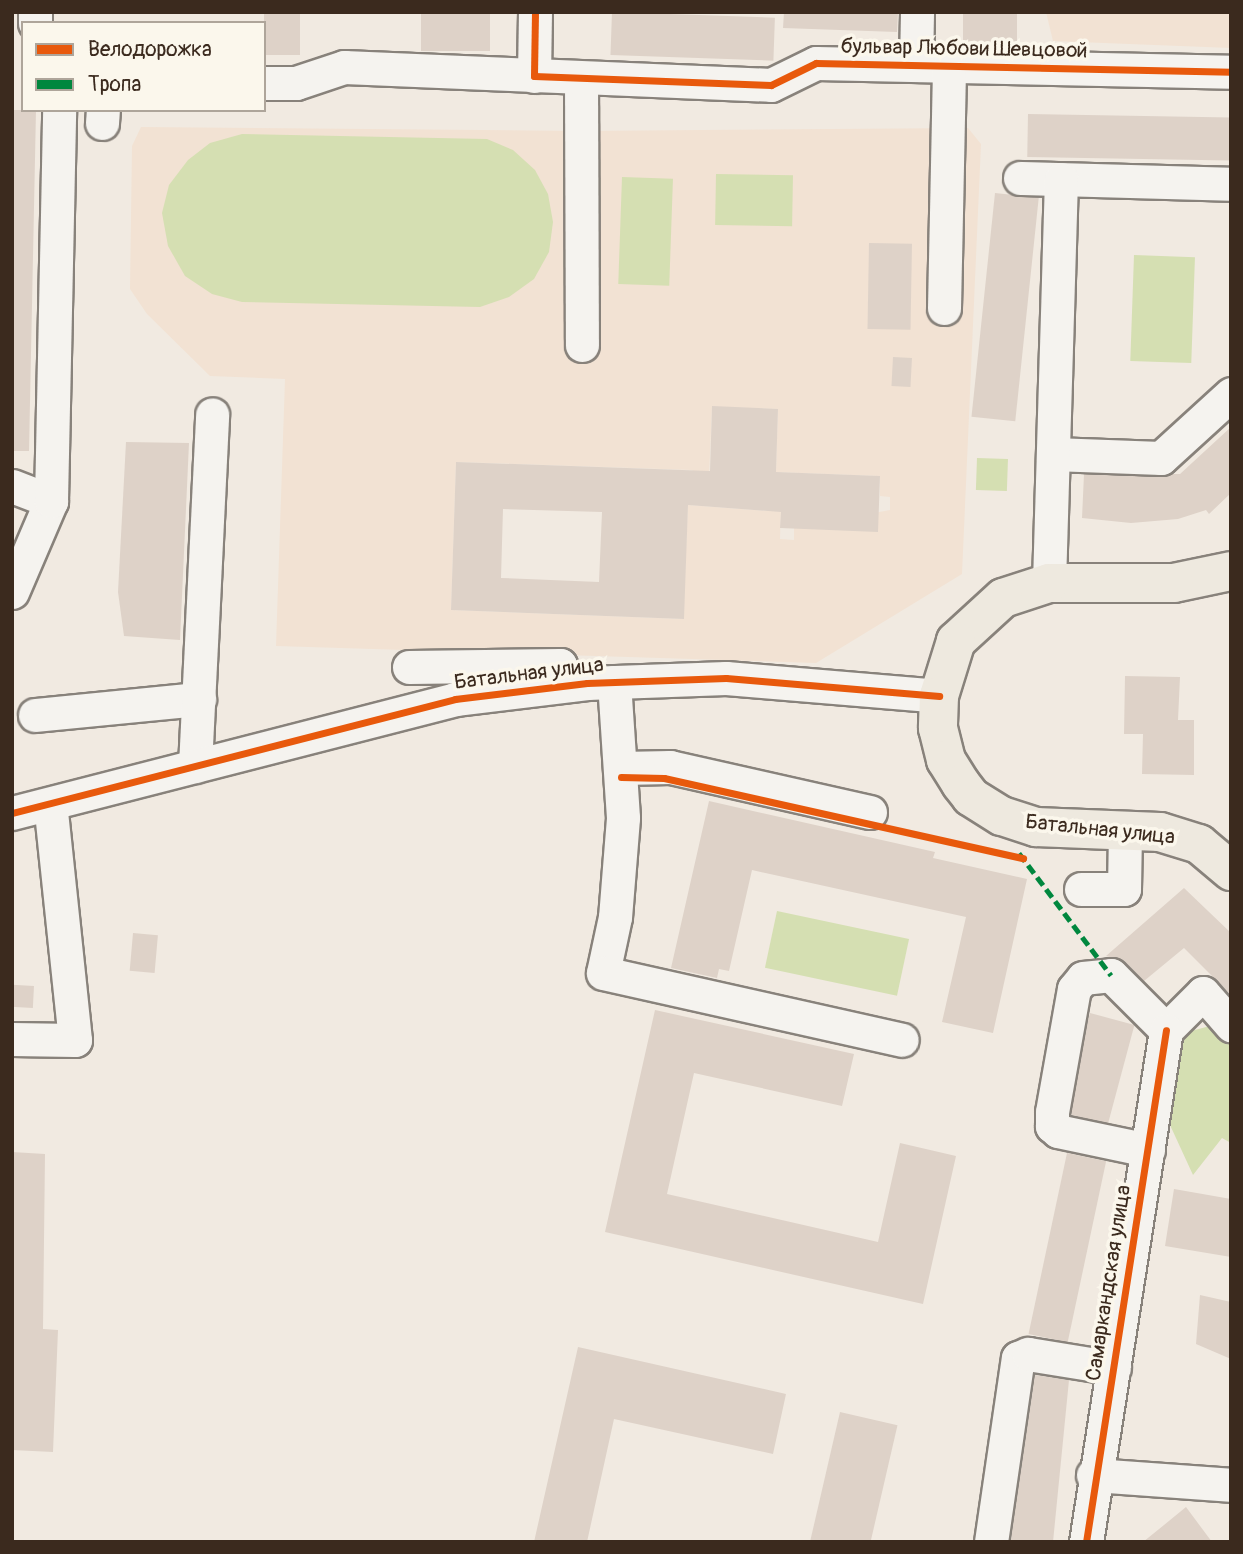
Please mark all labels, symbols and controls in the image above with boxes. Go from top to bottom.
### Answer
legend [21,21,266,112]
street label: бульвар Любови Шевцовой [840,34,1088,64]
text: Велодорожка [88,36,212,63]
text: Тропа [88,71,141,98]
street label: Батальная улица [453,652,605,696]
street label: Батальная улица [1024,810,1176,850]
street label: Самаркандская улица [1081,1183,1137,1383]

